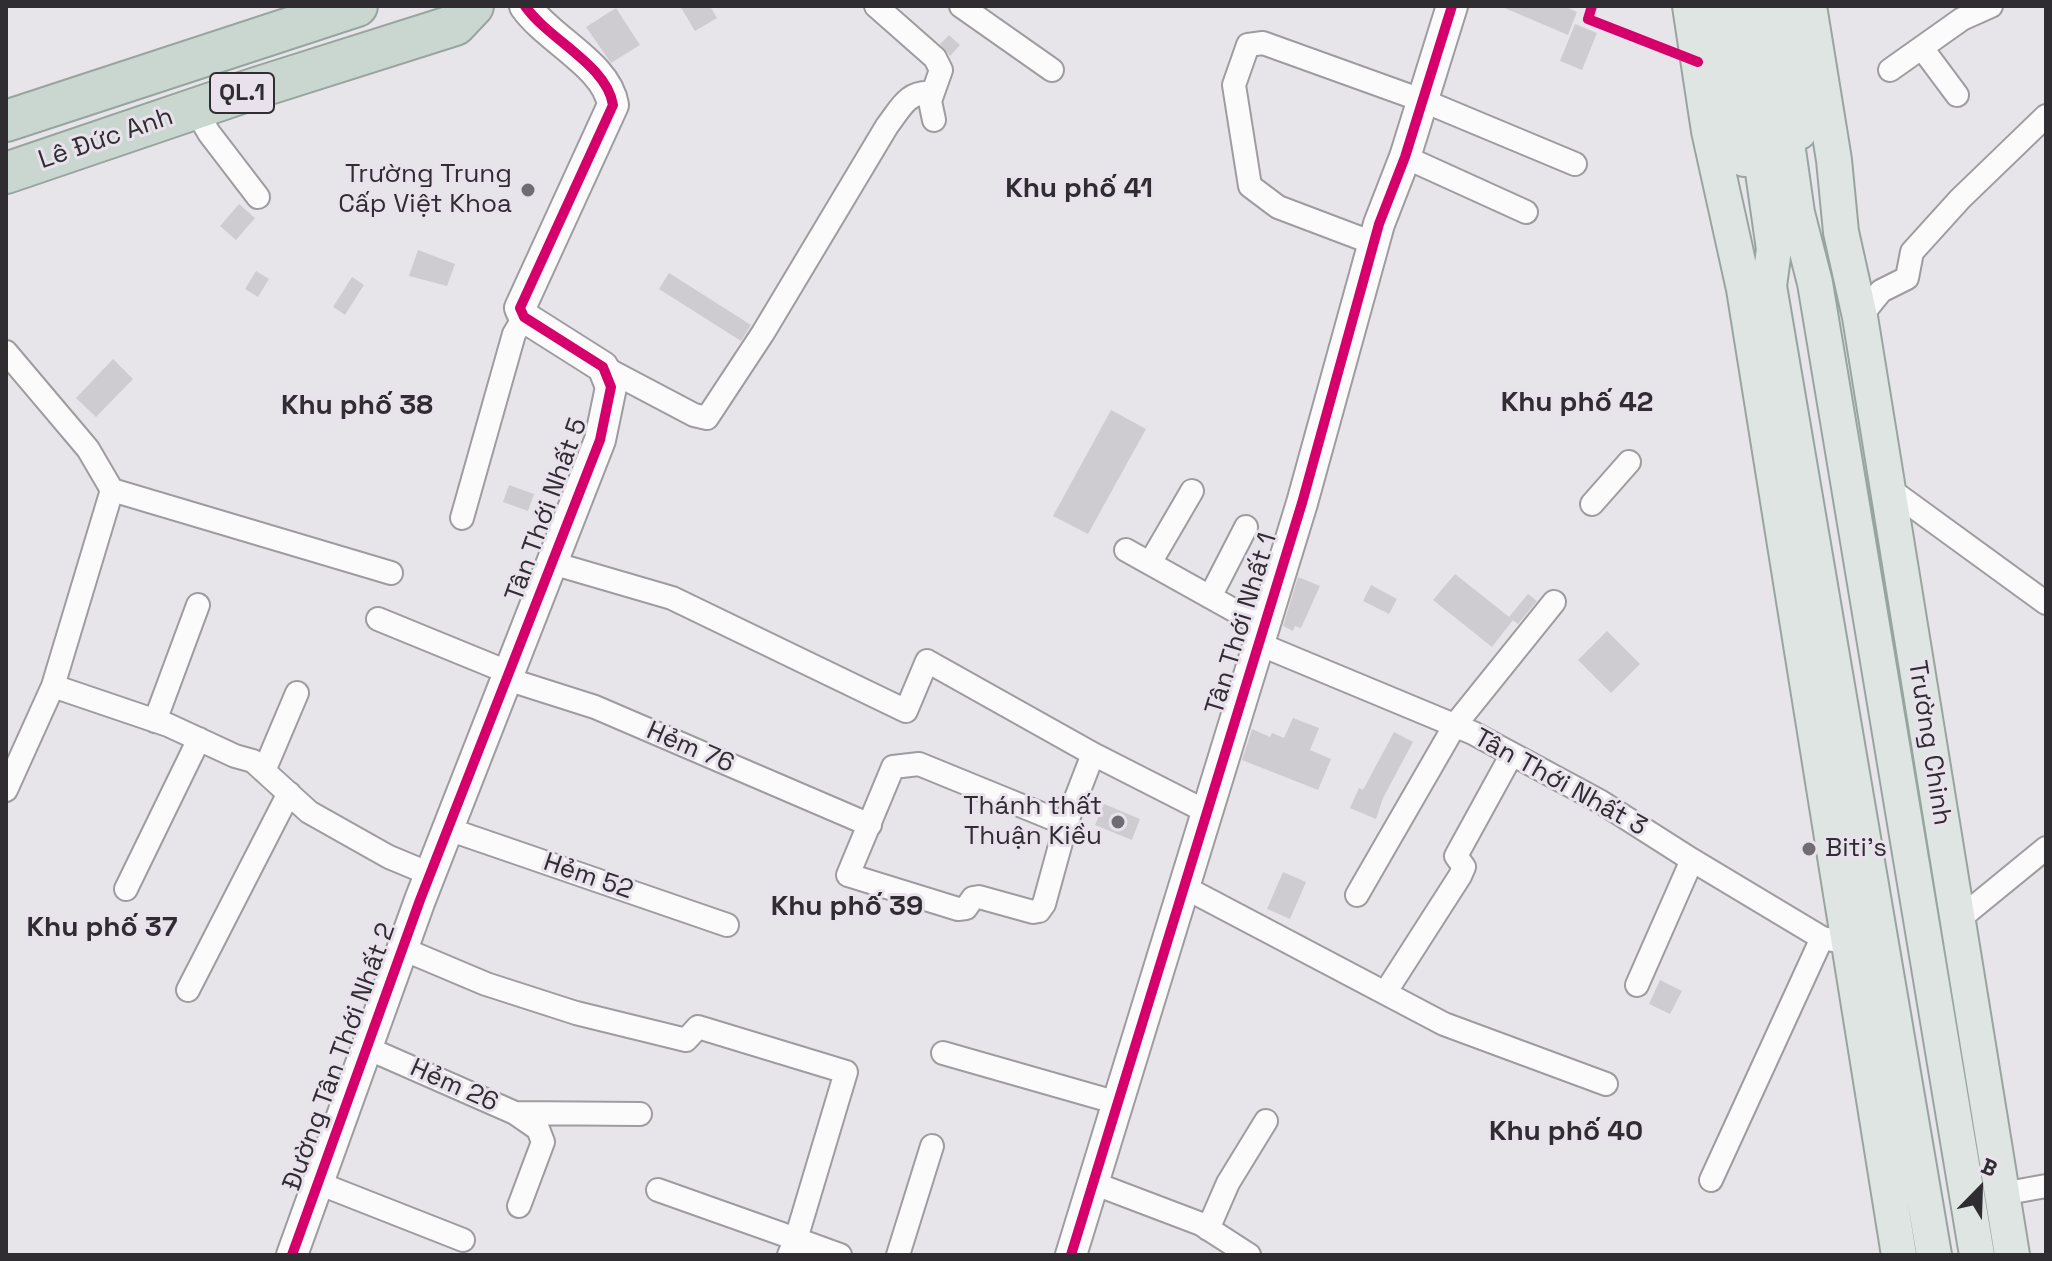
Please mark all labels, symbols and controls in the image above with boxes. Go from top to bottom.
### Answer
road number: QL.1 [210,73,274,113]
street label: Lê Đức Anh [35,101,177,177]
place label: Trường Trung Cấp Việt Khoa [338,159,512,220]
district label: Khu phố 41 [1005,172,1153,206]
marker: Trường Trung Cấp Việt Khoa [519,181,537,199]
district label: Khu phố 42 [1501,386,1653,420]
district label: Khu phố 38 [281,389,433,423]
street label: Tân Thới Nhất 5 [499,414,595,606]
street label: Tân Thới Nhất 1 [1200,529,1284,719]
street label: Trường Chinh [1901,658,1957,828]
street label: Hẻm 76 [642,716,738,780]
street label: Tân Thới Nhất 3 [1468,723,1652,843]
place label: Thánh thất Thuận Kiều [963,791,1102,852]
marker: Thánh thất Thuận Kiều [1109,813,1127,831]
place label: Biti's [1825,833,1887,865]
marker: Biti's [1800,840,1818,858]
street label: Hẻm 52 [539,847,637,907]
district label: Khu phố 39 [771,890,923,924]
district label: Khu phố 37 [27,911,177,945]
street label: Đường Tân Thới Nhất 2 [277,919,403,1195]
street label: Hẻm 26 [405,1053,503,1119]
district label: Khu phố 40 [1489,1115,1643,1149]
north arrow [1940,1149,2020,1229]
text: B [1977,1151,2002,1183]

